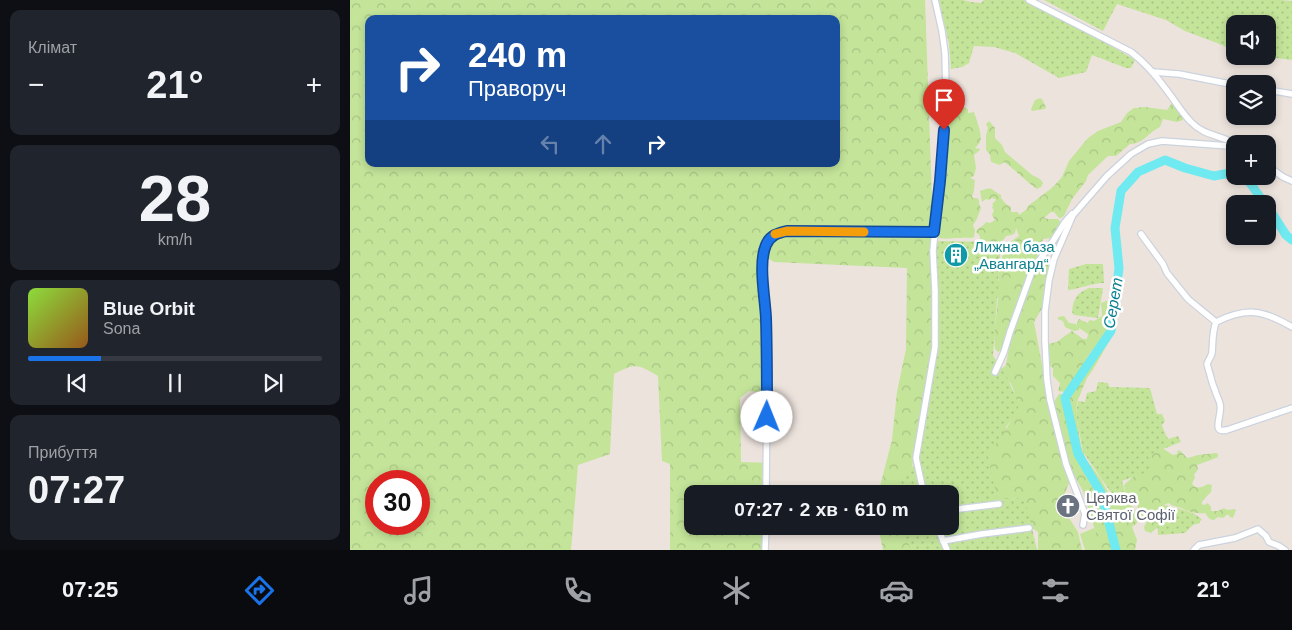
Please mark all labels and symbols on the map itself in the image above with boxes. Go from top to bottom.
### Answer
pin [923,79,965,130]
place label: Лижна база „Авангард“ [974,238,1055,272]
building icon: Лижна база „Авангард“ [943,242,969,268]
water label: Серет [1100,276,1126,330]
position arrow [740,390,792,442]
speed limit sign: 30 [365,470,430,535]
place label: Церква Святої Софії [1086,489,1176,523]
church icon: Церква Святої Софії [1055,493,1081,519]

